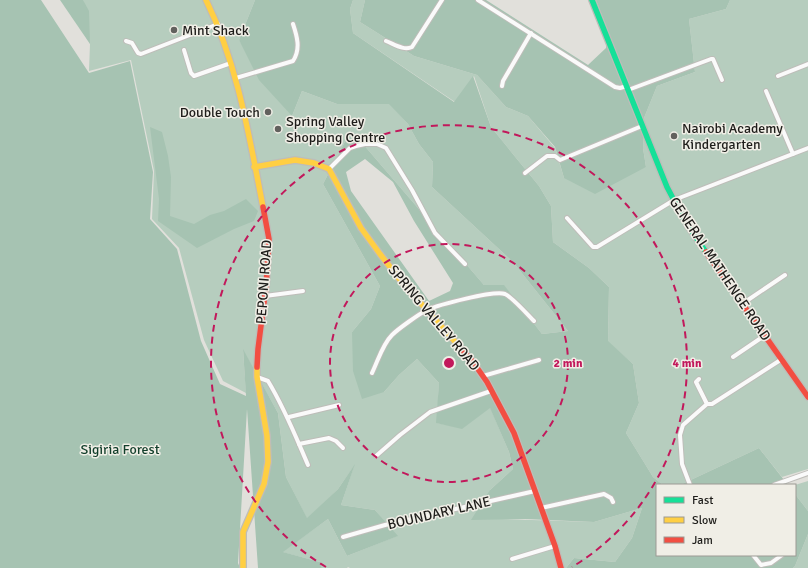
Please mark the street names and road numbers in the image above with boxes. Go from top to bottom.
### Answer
street label: GENERAL MATHENGE ROAD [666,194,774,344]
street label: PEPONI ROAD [253,239,275,325]
street label: SPRING VALLEY ROAD [385,262,483,374]
street label: BOUNDARY LANE [386,493,492,533]

